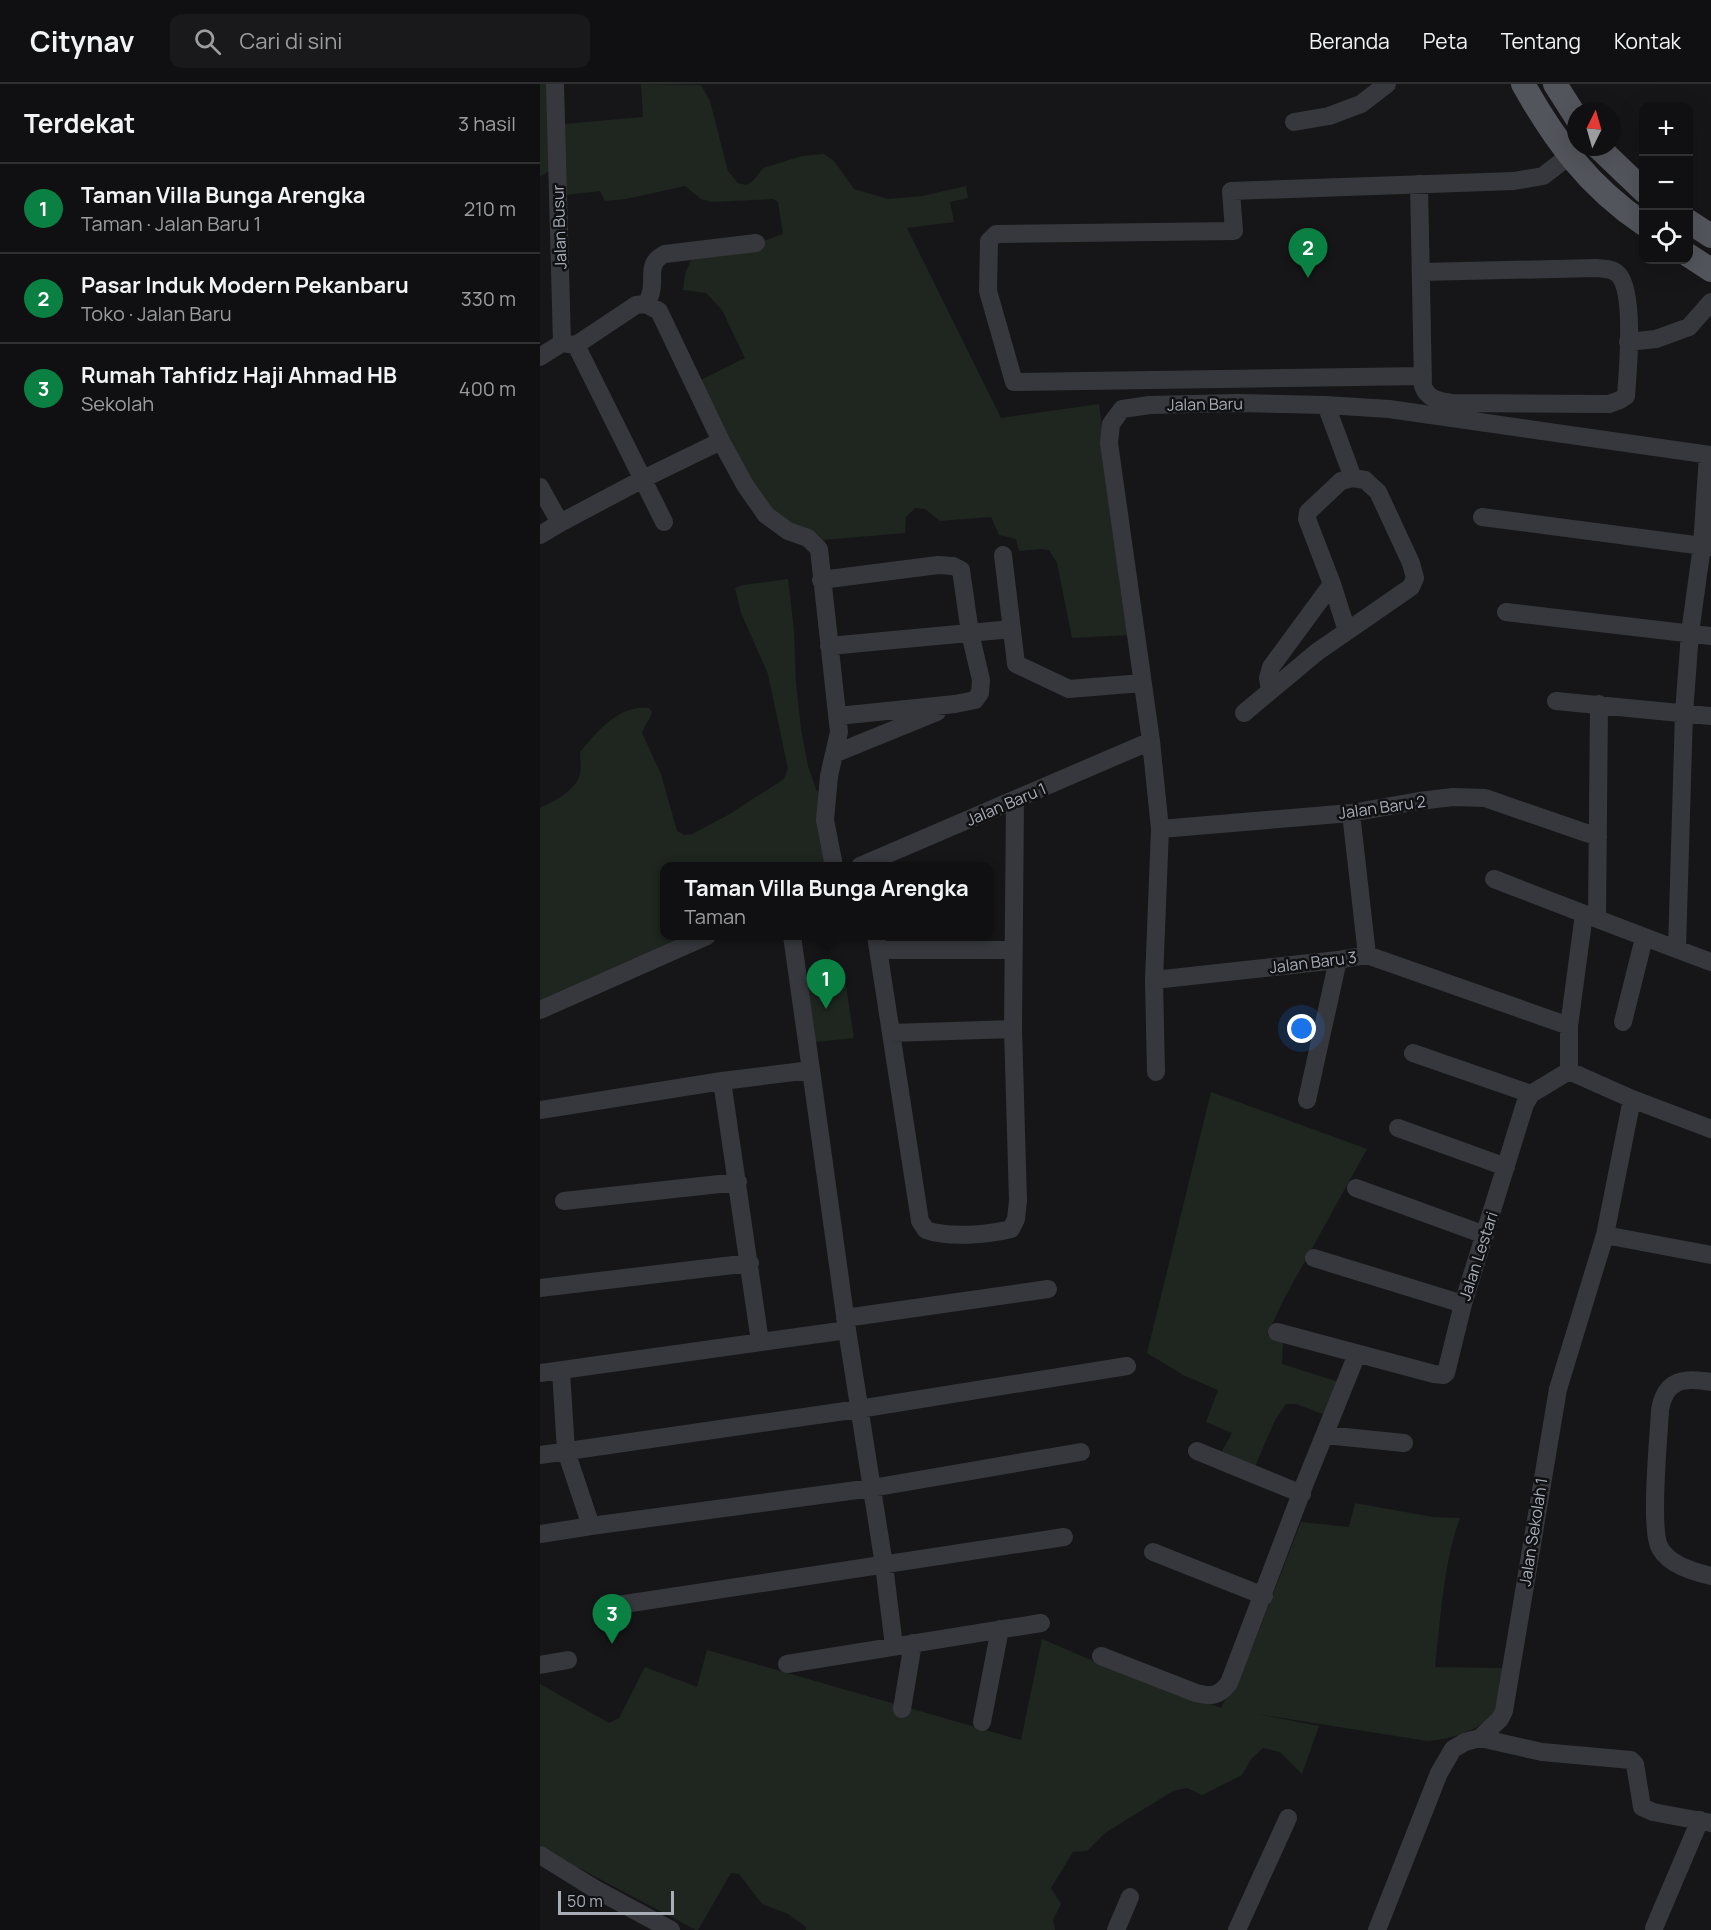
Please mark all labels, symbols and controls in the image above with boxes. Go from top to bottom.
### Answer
search box [170,14,590,68]
text: Citynav [30,22,134,60]
icon: search [191,25,224,58]
text: Cari di sini [239,26,342,56]
text: Beranda [1309,27,1390,55]
text: Peta [1423,27,1468,55]
text: Tentang [1501,27,1581,55]
text: Kontak [1614,27,1681,55]
north arrow [1567,102,1621,156]
map controls [1639,102,1693,264]
button: + [1639,102,1693,156]
text: Terdekat [24,105,135,141]
text: 3 hasil [458,110,516,137]
button: − [1639,156,1693,210]
text: Taman Villa Bunga Arengka [81,180,365,210]
street label: Jalan Busur [547,184,571,270]
text: 1 [39,195,48,222]
text: 210 m [464,195,516,222]
text: Taman · Jalan Baru 1 [81,210,261,237]
button: locate [1639,210,1693,264]
pin: 2 [1288,228,1328,278]
text: Pasar Induk Modern Pekanbaru [81,270,409,300]
text: 2 [38,285,49,312]
text: 330 m [461,285,516,312]
text: Toko · Jalan Baru [81,300,232,327]
text: Rumah Tahfidz Haji Ahmad HB [81,360,397,390]
text: 3 [38,375,49,402]
text: 400 m [459,375,516,402]
text: Sekolah [81,390,154,417]
street label: Jalan Baru [1167,392,1243,416]
street label: Jalan Baru 1 [963,777,1049,831]
street label: Jalan Baru 2 [1337,790,1427,824]
popup [660,862,993,940]
text: Taman Villa Bunga Arengka [684,873,969,903]
text: Taman [684,903,746,930]
street label: Jalan Baru 3 [1268,946,1358,978]
pin: 1 [806,960,846,1009]
your location [1287,1014,1316,1043]
street label: Jalan Lestari [1453,1209,1503,1303]
street label: Jalan Sekolah 1 [1514,1476,1552,1588]
pin: 3 [592,1594,632,1644]
scale bar [558,1888,674,1916]
text: 50 m [567,1890,603,1912]

